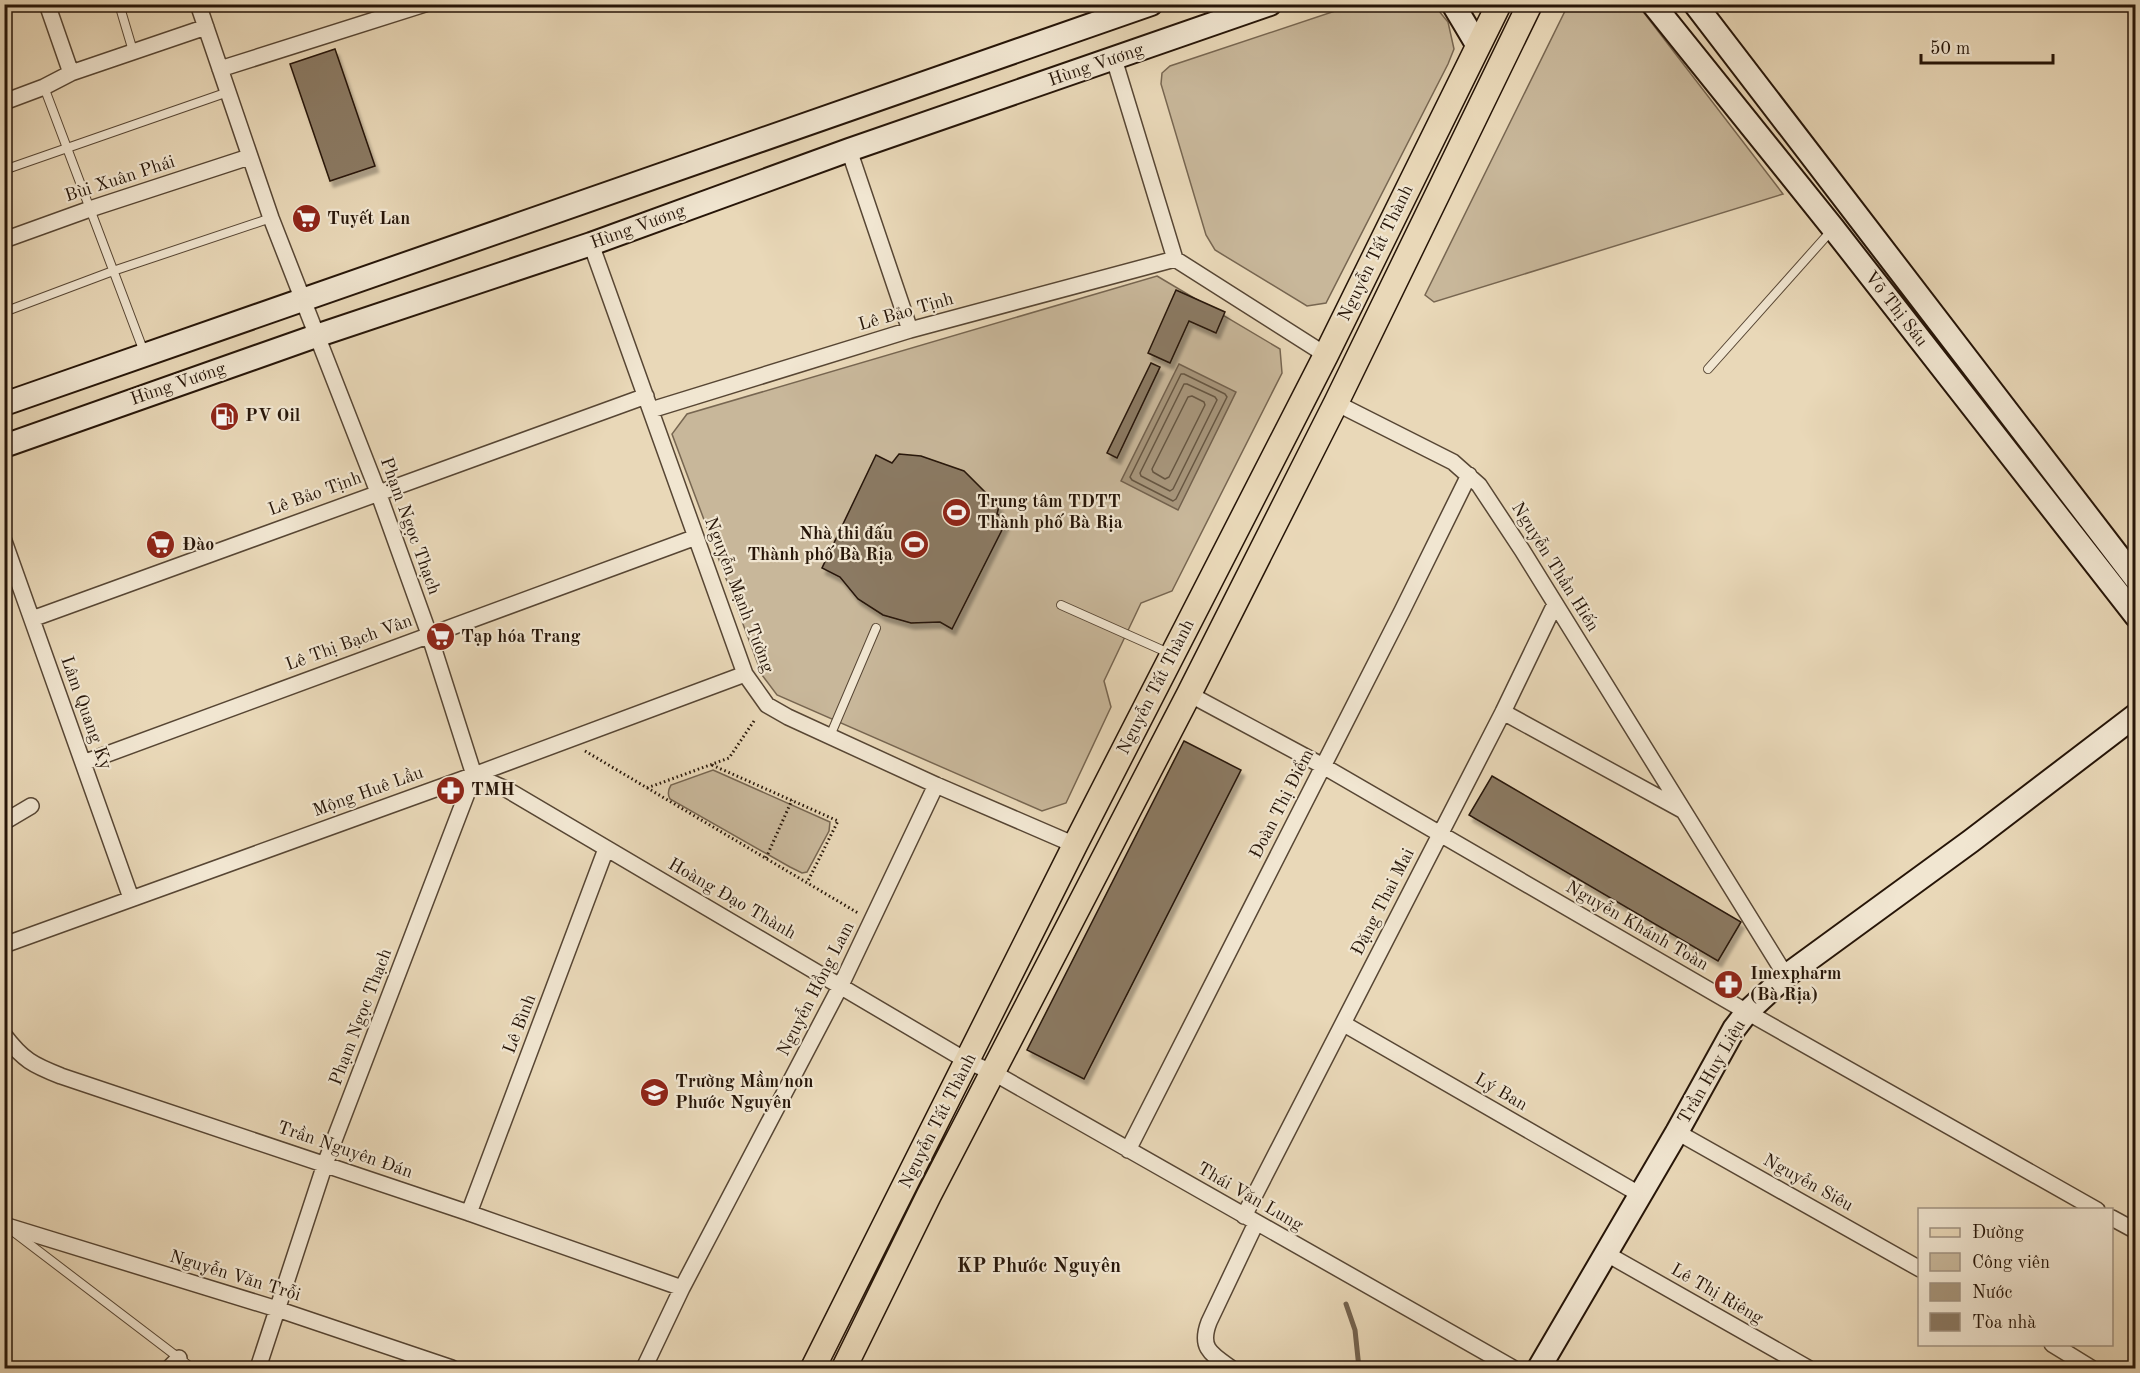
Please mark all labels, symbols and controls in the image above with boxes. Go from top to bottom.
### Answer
scale bar [1921,27,2053,65]
street label: Hùng Vương [1046,40,1146,90]
text: 50 m [1930,40,1970,58]
street label: Bùi Xuân Phái [63,153,177,205]
street label: Nguyễn Tất Thành [1333,181,1417,324]
street label: Hùng Vương [588,201,688,252]
supermarket icon: Tuyết Lan [290,203,322,235]
place label: Tuyết Lan [327,209,410,228]
street label: Võ Thị Sáu [1861,268,1931,350]
street label: Lê Bảo Tịnh [856,290,956,334]
street label: Hùng Vương [128,359,228,409]
fuel station icon: PV Oil [208,400,240,432]
place label: PV Oil [245,407,301,425]
street label: Phạm Ngọc Thạch [377,455,443,597]
street label: Lê Bảo Tịnh [266,469,364,519]
place label: Trung tâm TDTT Thành phố Bà Rịa [977,493,1123,532]
sports icon: Trung tâm TDTT Thành phố Bà Rịa [940,496,972,528]
street label: Nguyễn Thần Hiến [1508,498,1605,635]
street label: Nguyễn Mạnh Tường [701,514,779,675]
place label: Nhà thi đấu Thành phố Bà Rịa [747,524,893,564]
sports icon: Nhà thi đấu Thành phố Bà Rịa [898,528,930,560]
supermarket icon: Đào [145,529,177,561]
place label: Đào [182,536,214,554]
street label: Lê Thị Bạch Vân [283,612,415,674]
street label: Nguyễn Tất Thành [1112,615,1198,757]
supermarket icon: Tạp hóa Trang [424,621,456,653]
place label: Tạp hóa Trang [461,628,581,646]
street label: Lâm Quang Ky [57,654,115,772]
street label: Đoàn Thị Điểm [1245,745,1317,862]
street label: Mộng Huê Lầu [309,761,426,820]
pharmacy icon: TMH [434,774,466,806]
place label: TMH [471,781,515,799]
street label: Đặng Thai Mai [1348,845,1418,958]
street label: Hoàng Đạo Thành [665,855,799,943]
street label: Nguyễn Khánh Toàn [1563,876,1713,974]
street label: Nguyễn Hồng Lam [772,917,858,1059]
street label: Phạm Ngọc Thạch [327,946,395,1088]
place label: Imexpharm (Bà Rịa) [1750,965,1841,1004]
pharmacy icon: Imexpharm (Bà Rịa) [1713,968,1745,1000]
street label: Lê Bình [500,992,540,1056]
street label: Trần Huy Liệu [1672,1015,1749,1127]
street label: Nguyễn Tất Thành [894,1049,980,1191]
place label: Trường Mầm non Phước Nguyên [675,1070,813,1112]
street label: Lý Ban [1472,1070,1531,1114]
school or university icon: Trường Mầm non Phước Nguyên [638,1076,670,1108]
street label: Trần Nguyên Đán [275,1116,416,1182]
street label: Nguyễn Siêu [1760,1149,1857,1215]
street label: Thái Văn Lung [1194,1159,1306,1235]
legend [1918,1208,2113,1346]
text: Đường [1972,1224,2024,1242]
street label: Nguyễn Văn Trỗi [167,1246,303,1305]
text: Công viên [1972,1254,2050,1272]
district label: KP Phước Nguyên [957,1257,1121,1277]
street label: Lê Thị Riêng [1668,1260,1767,1328]
text: Nước [1972,1284,2012,1302]
text: Tòa nhà [1972,1314,2036,1332]

